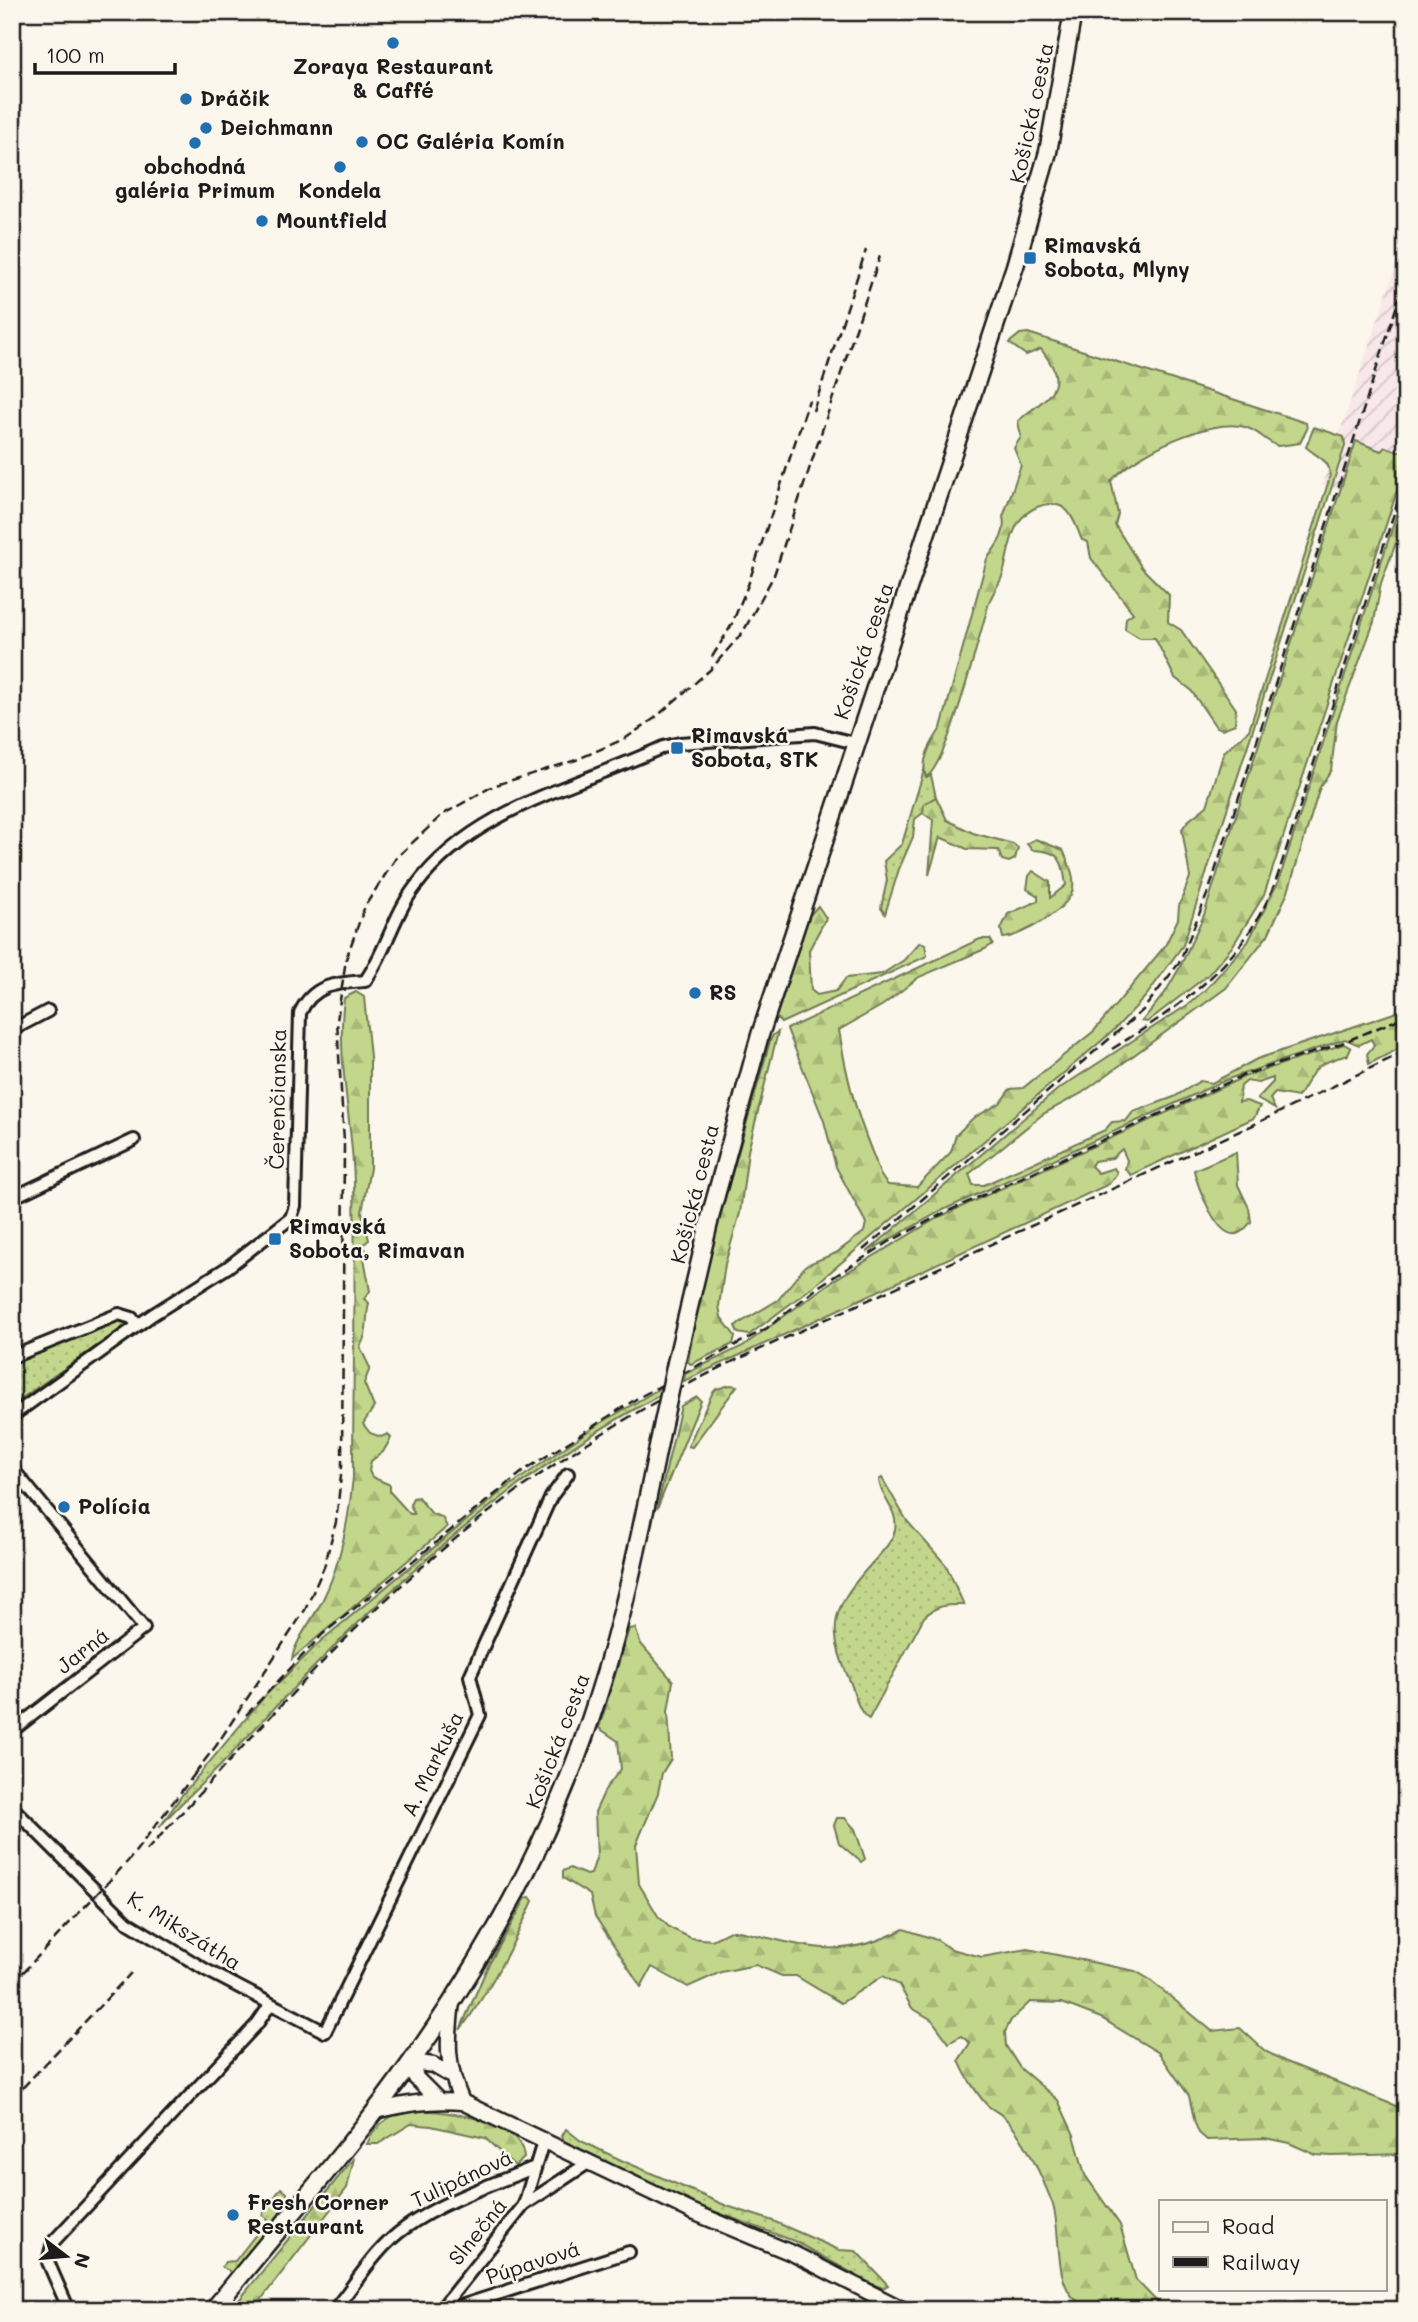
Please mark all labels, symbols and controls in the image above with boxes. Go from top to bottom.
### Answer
scale bar [35,32,175,76]
marker: Zoraya Restaurant & Caffé [385,35,401,51]
street label: Košická cesta [1002,40,1059,185]
text: 100 m [46,41,105,68]
place label: Zoraya Restaurant & Caffé [293,52,493,103]
place label: Dráčik [200,84,270,111]
marker: Dráčik [178,91,194,107]
place label: Deichmann [220,113,333,140]
marker: Deichmann [198,120,214,136]
place label: OC Galéria Komín [376,127,565,154]
marker: OC Galéria Komín [354,134,370,150]
marker: obchodná galéria Primum [187,135,203,151]
place label: obchodná galéria Primum [115,152,275,203]
marker: Kondela [332,159,348,175]
place label: Kondela [299,176,382,203]
place label: Mountfield [276,206,387,233]
marker: Mountfield [254,213,270,229]
place label: Rimavská Sobota, Mlyny [1044,231,1190,283]
marker: Rimavská Sobota, Mlyny [1022,250,1038,266]
street label: Košická cesta [827,579,899,723]
place label: Rimavská Sobota, STK [691,721,819,772]
marker: Rimavská Sobota, STK [669,740,685,756]
place label: RS [709,978,737,1005]
marker: RS [687,985,703,1001]
street label: Čerenčianska [262,1028,291,1170]
street label: Košická cesta [663,1121,724,1266]
place label: Rimavská Sobota, Rimavan [289,1212,465,1263]
marker: Rimavská Sobota, Rimavan [267,1231,283,1247]
place label: Polícia [78,1492,151,1519]
marker: Polícia [56,1499,72,1515]
street label: Jarná [50,1621,114,1679]
street label: Košická cesta [518,1669,595,1812]
street label: A. Markuša [395,1706,469,1820]
street label: K. Mikszátha [123,1884,247,1975]
street label: Tulipánová [407,2143,516,2213]
place label: Fresh Corner Restaurant [247,2188,389,2239]
street label: Slnečná [442,2192,512,2270]
legend [1159,2200,1386,2290]
marker: Fresh Corner Restaurant [225,2207,241,2223]
text: Road [1222,2212,1274,2239]
north arrow [32,2220,102,2290]
street label: Púpavová [482,2234,583,2289]
text: Railway [1222,2248,1301,2275]
text: N [69,2250,97,2271]

